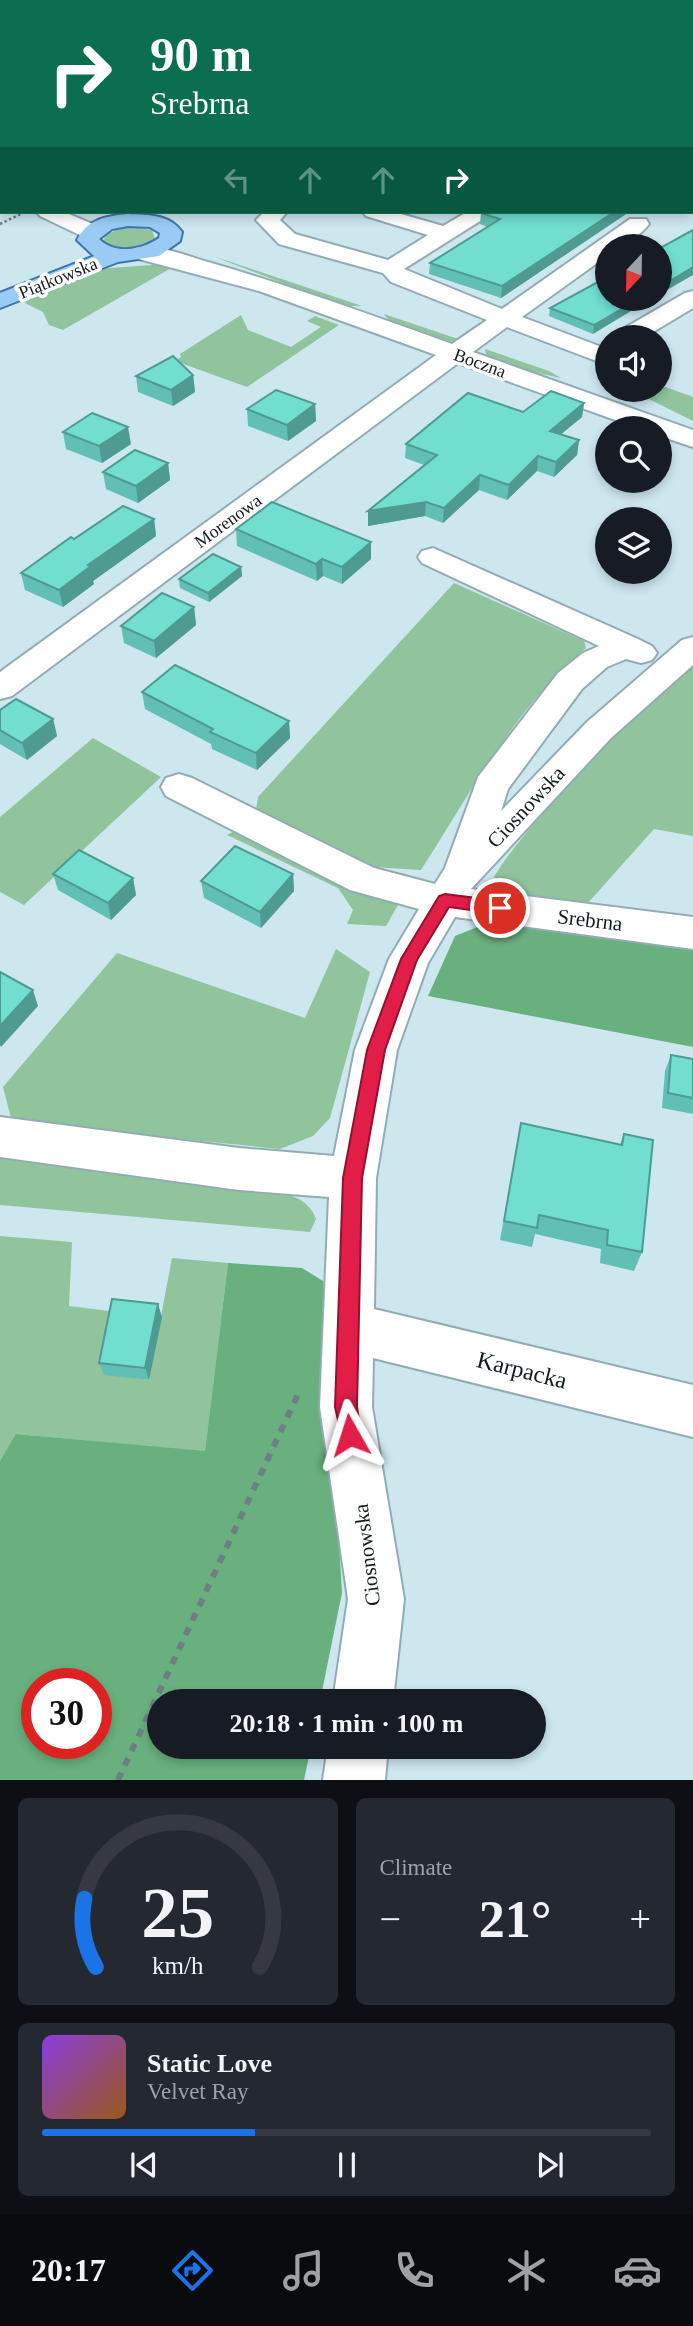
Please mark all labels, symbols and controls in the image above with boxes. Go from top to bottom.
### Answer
text: 90 m [150,27,252,82]
icon: right [35,28,126,119]
text: Srebrna [150,85,250,121]
icon: left [218,161,256,199]
icon: ahead [291,161,329,199]
icon: ahead [364,161,402,199]
icon: right [437,161,475,199]
north arrow [595,234,672,312]
map controls [595,234,672,584]
street label: Piątkowska [16,253,100,303]
button: sound [595,325,672,402]
street label: Boczna [451,344,509,382]
button: search [595,416,672,493]
street label: Morenowa [191,490,265,552]
button: layers [595,507,672,584]
street label: Ciosnowska [482,761,570,853]
pin [470,878,530,938]
icon: arrive [481,889,519,927]
street label: Srebrna [556,904,625,936]
street label: Karpacka [474,1346,570,1394]
position arrow [313,1398,387,1472]
street label: Ciosnowska [349,1502,385,1607]
speed limit sign: 30 [21,1668,112,1759]
text: 20:18 · 1 min · 100 m [230,1709,464,1738]
text: Climate [380,1855,452,1880]
text: 25 [141,1873,214,1954]
text: 21° [479,1891,552,1948]
text: − [380,1898,401,1940]
text: + [630,1898,651,1940]
text: km/h [152,1952,204,1979]
text: Static Love [147,2049,272,2078]
text: Velvet Ray [147,2079,249,2104]
icon: previous [125,2146,163,2184]
icon: pause [328,2146,366,2184]
icon: next [531,2146,569,2184]
icon: directions [168,2246,217,2295]
icon: music [279,2246,328,2295]
icon: phone [390,2246,439,2295]
icon: climate [502,2246,551,2295]
icon: car [613,2246,662,2295]
text: 20:17 [31,2252,106,2288]

